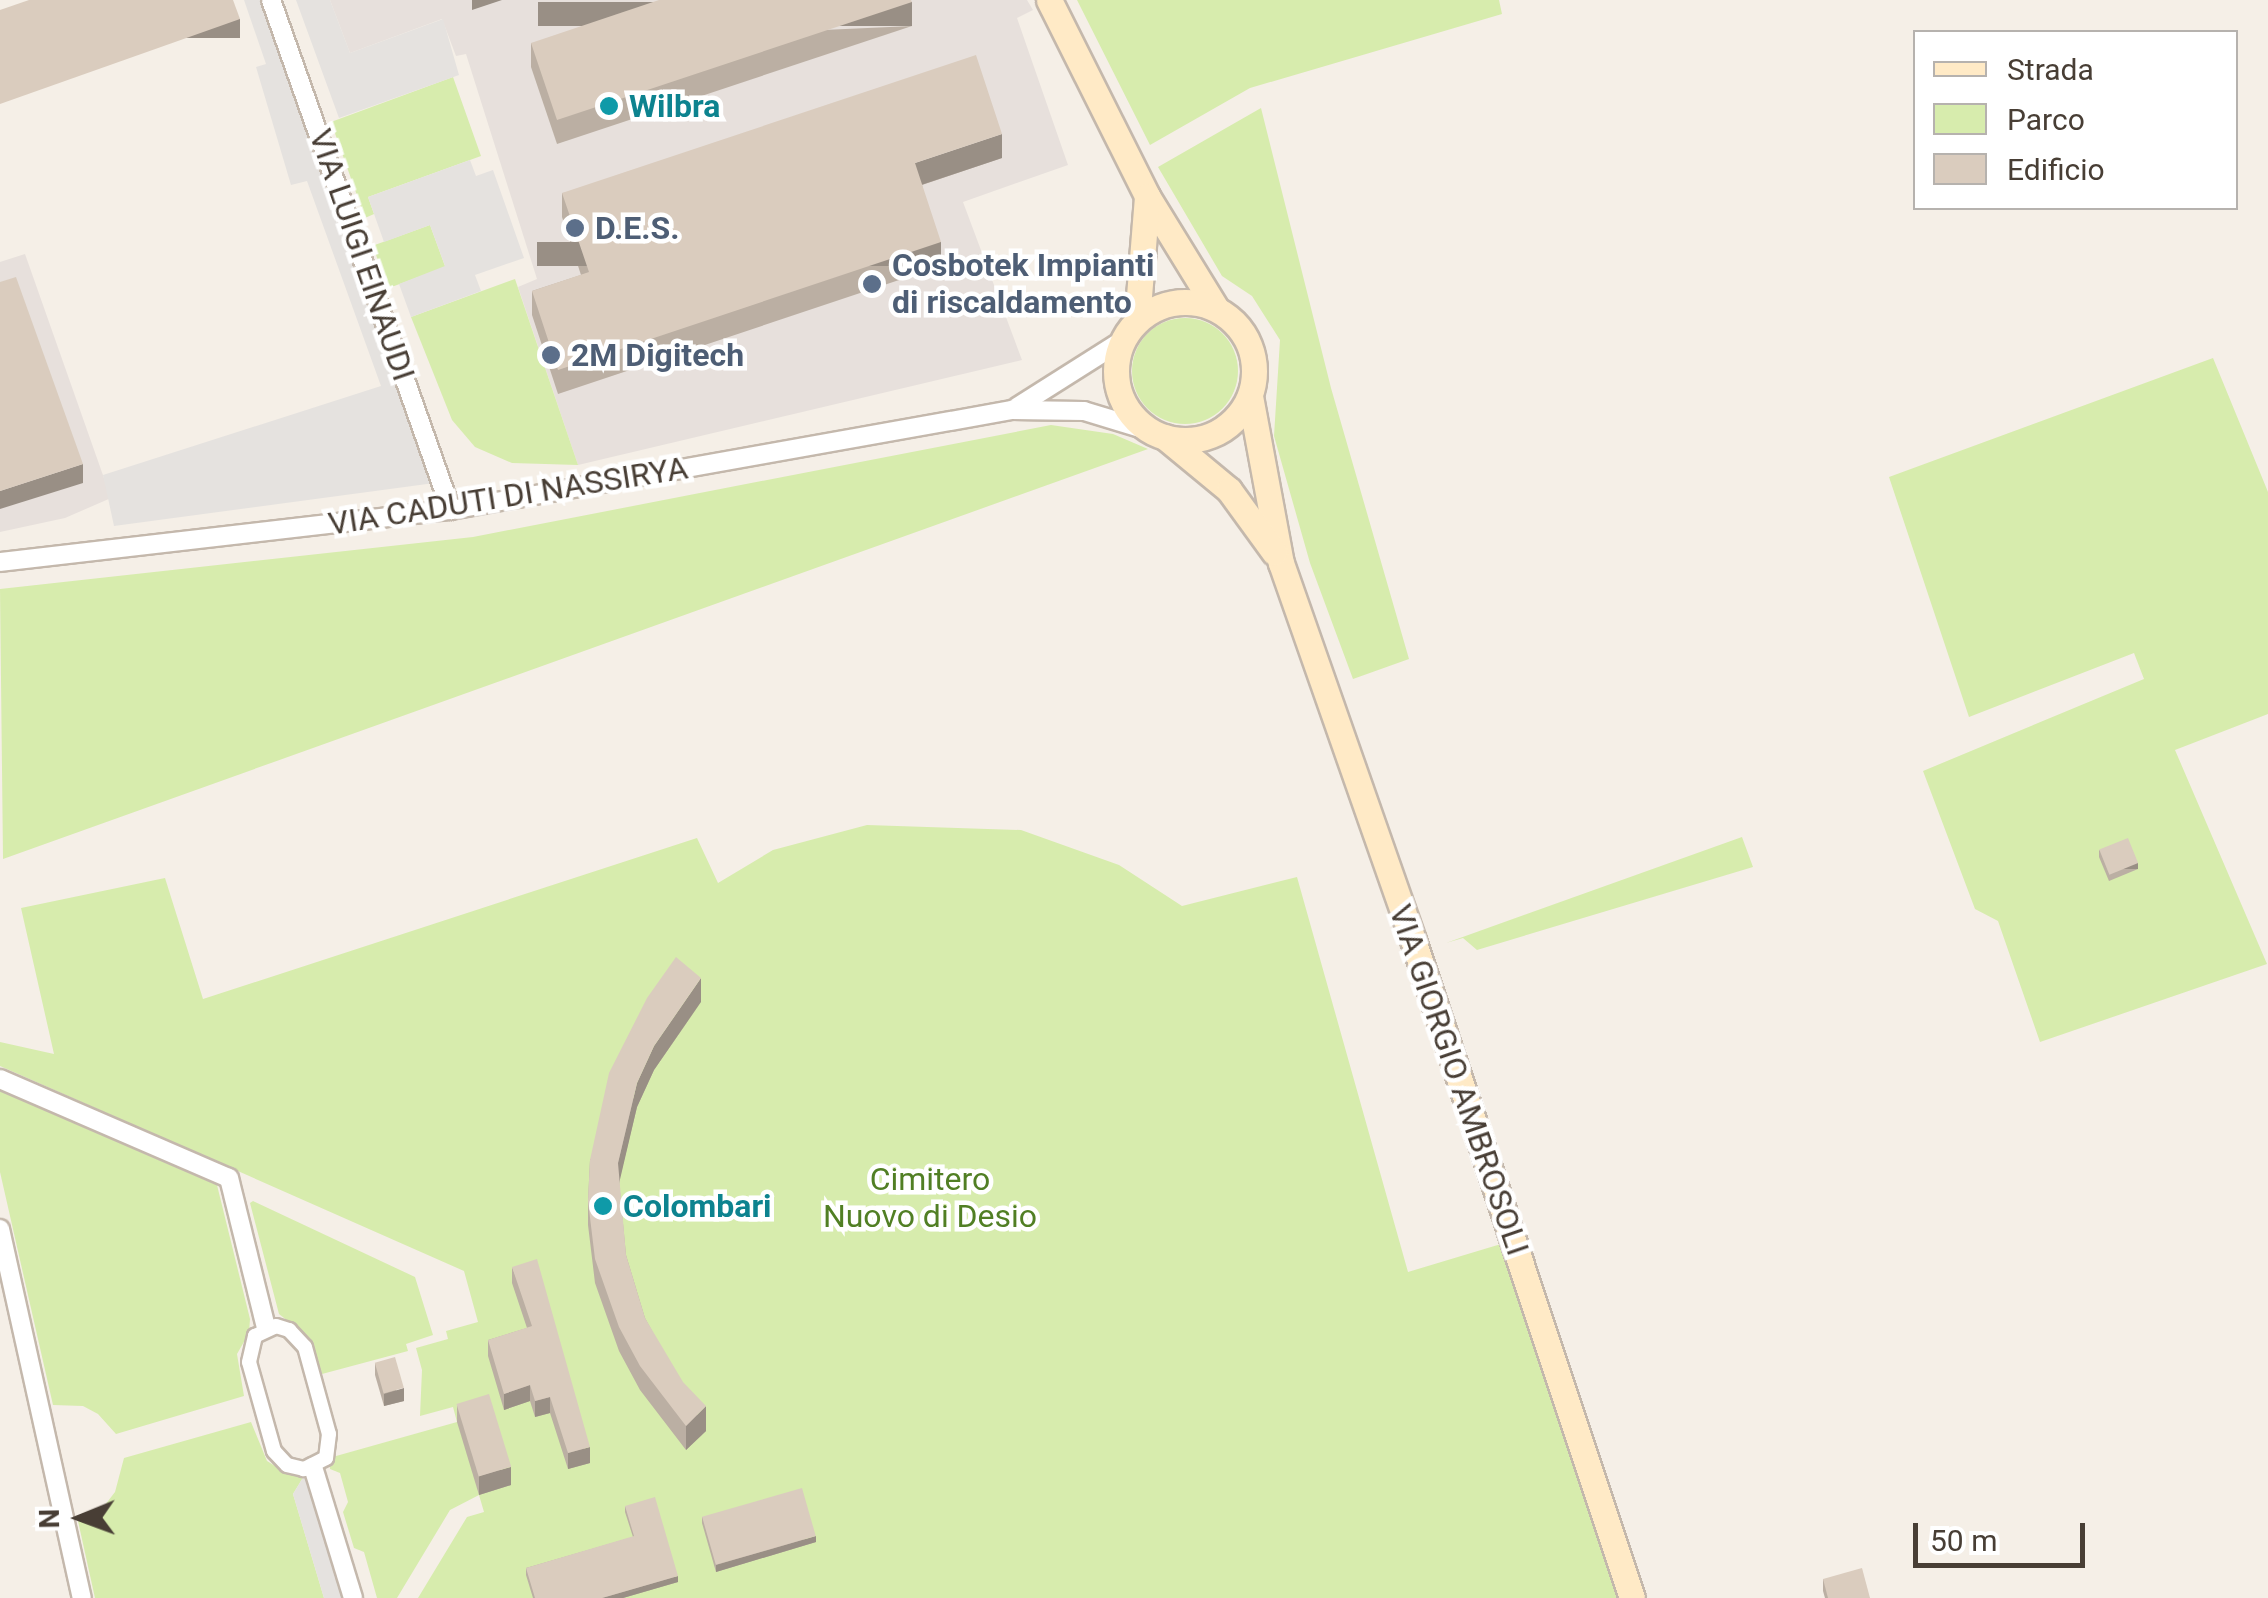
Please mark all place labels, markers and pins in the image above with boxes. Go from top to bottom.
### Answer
place label: Wilbra [629,87,720,125]
marker: Wilbra [598,95,620,117]
place label: D.E.S. [595,209,680,247]
marker: D.E.S. [564,217,586,239]
place label: Cosbotek Impianti di riscaldamento [892,247,1155,322]
marker: Cosbotek Impianti di riscaldamento [861,273,883,295]
place label: 2M Digitech [571,336,744,374]
marker: 2M Digitech [540,344,562,366]
place label: Colombari [623,1187,772,1225]
marker: Colombari [592,1195,614,1217]

